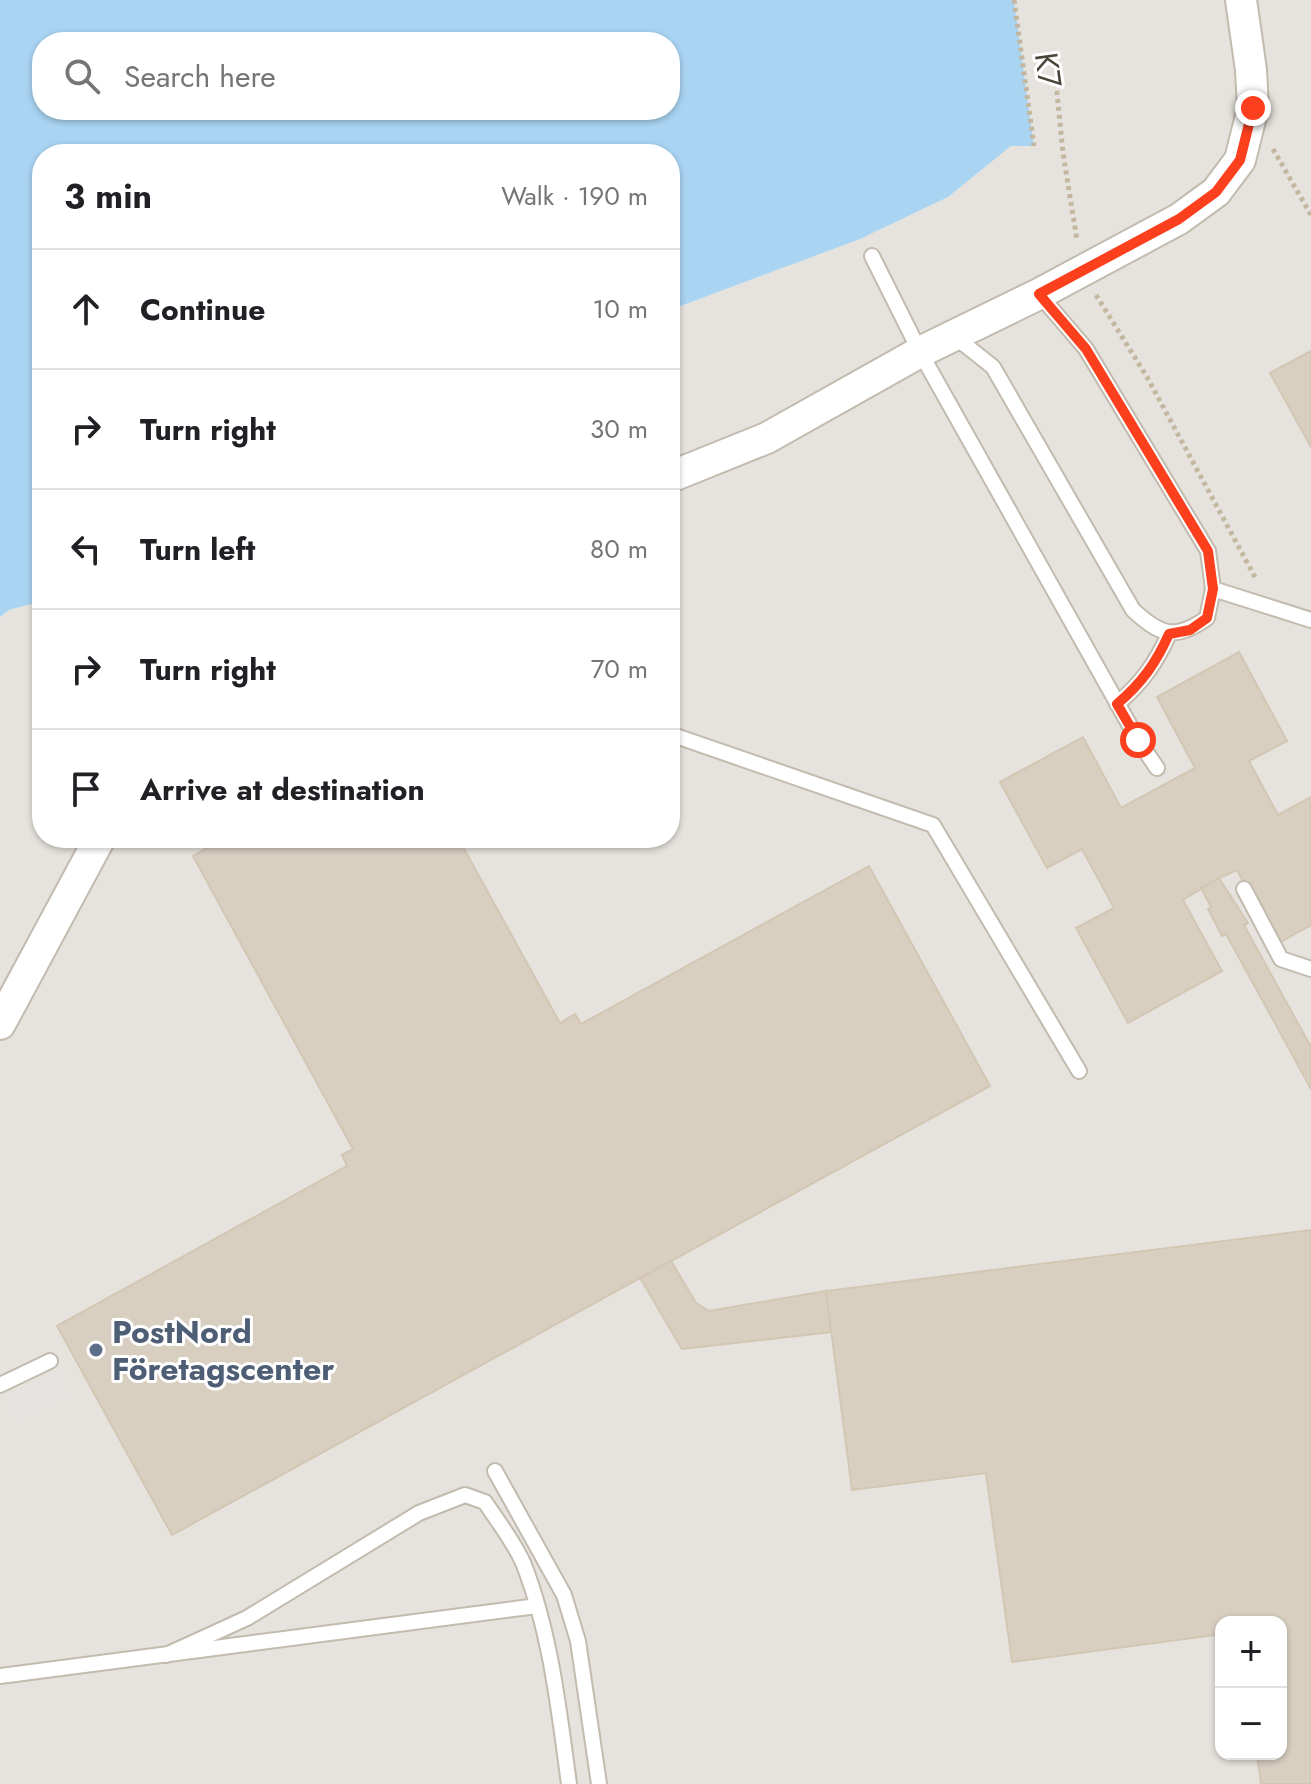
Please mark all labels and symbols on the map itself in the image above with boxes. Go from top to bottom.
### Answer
street label: K7 [1023,50,1073,91]
route end [1235,90,1271,126]
route start [1120,722,1156,758]
place label: PostNord Företagscenter [112,1309,334,1392]
marker: PostNord Företagscenter [87,1341,105,1359]

